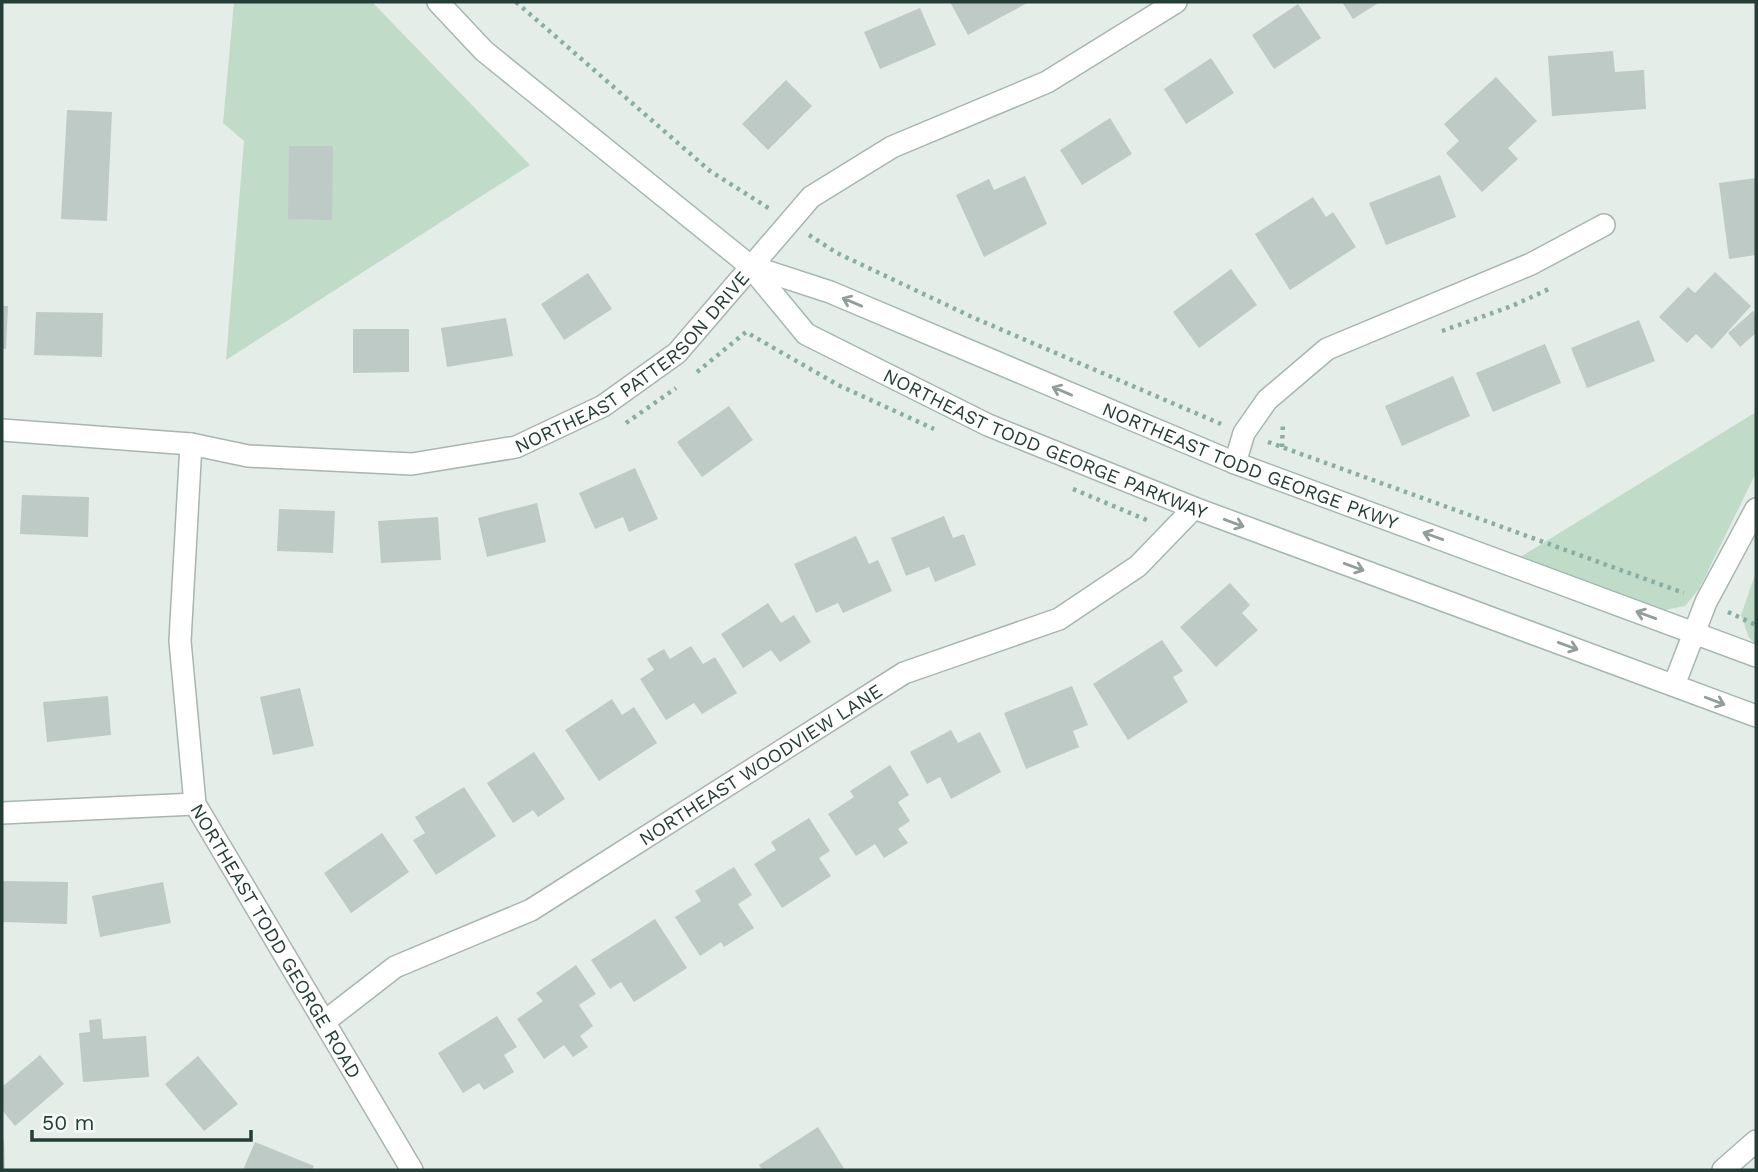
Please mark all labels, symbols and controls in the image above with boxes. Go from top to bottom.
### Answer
street label: NORTHEAST PATTERSON DRIVE [511,267,754,458]
one-way arrow [842,294,864,307]
street label: NORTHEAST TODD GEORGE PARKWAY [880,364,1211,524]
one-way arrow [1051,383,1073,396]
street label: NORTHEAST TODD GEORGE PKWY [1099,397,1401,534]
one-way arrow [1223,518,1245,531]
one-way arrow [1423,529,1445,541]
one-way arrow [1343,562,1365,575]
one-way arrow [1636,608,1658,621]
one-way arrow [1556,641,1578,653]
street label: NORTHEAST WOODVIEW LANE [635,679,886,850]
one-way arrow [1704,695,1726,708]
street label: NORTHEAST TODD GEORGE ROAD [185,800,366,1083]
scale bar [32,1098,250,1142]
text: 50 m [42,1110,94,1135]

